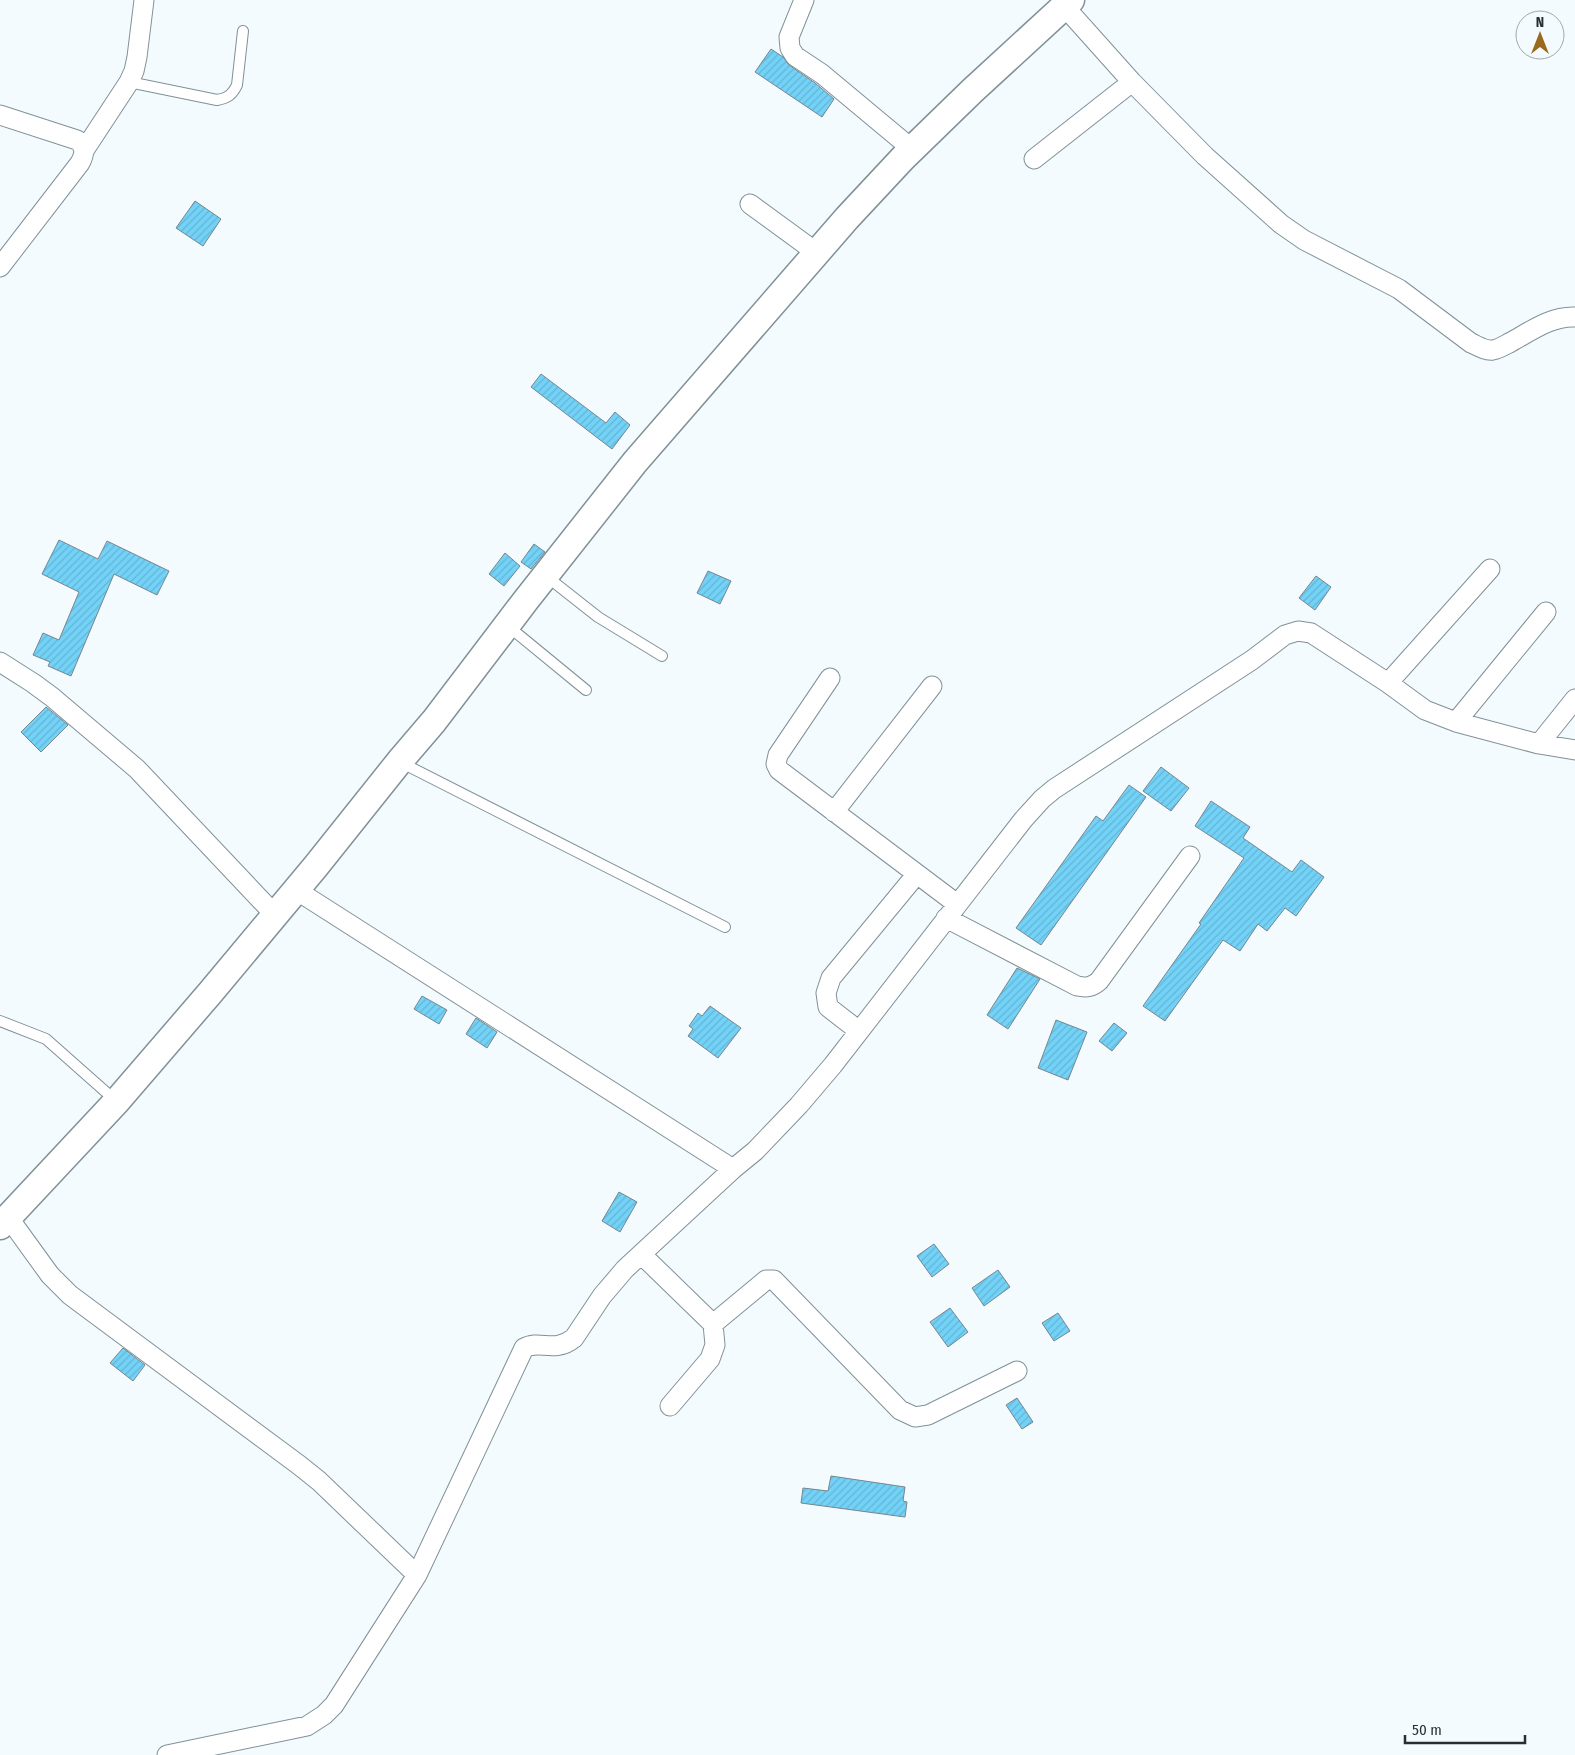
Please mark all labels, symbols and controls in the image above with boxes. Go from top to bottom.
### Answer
north arrow [1515,10,1565,60]
text: N [1536,14,1544,31]
scale bar [1405,1712,1525,1744]
text: 50 m [1412,1721,1442,1739]

